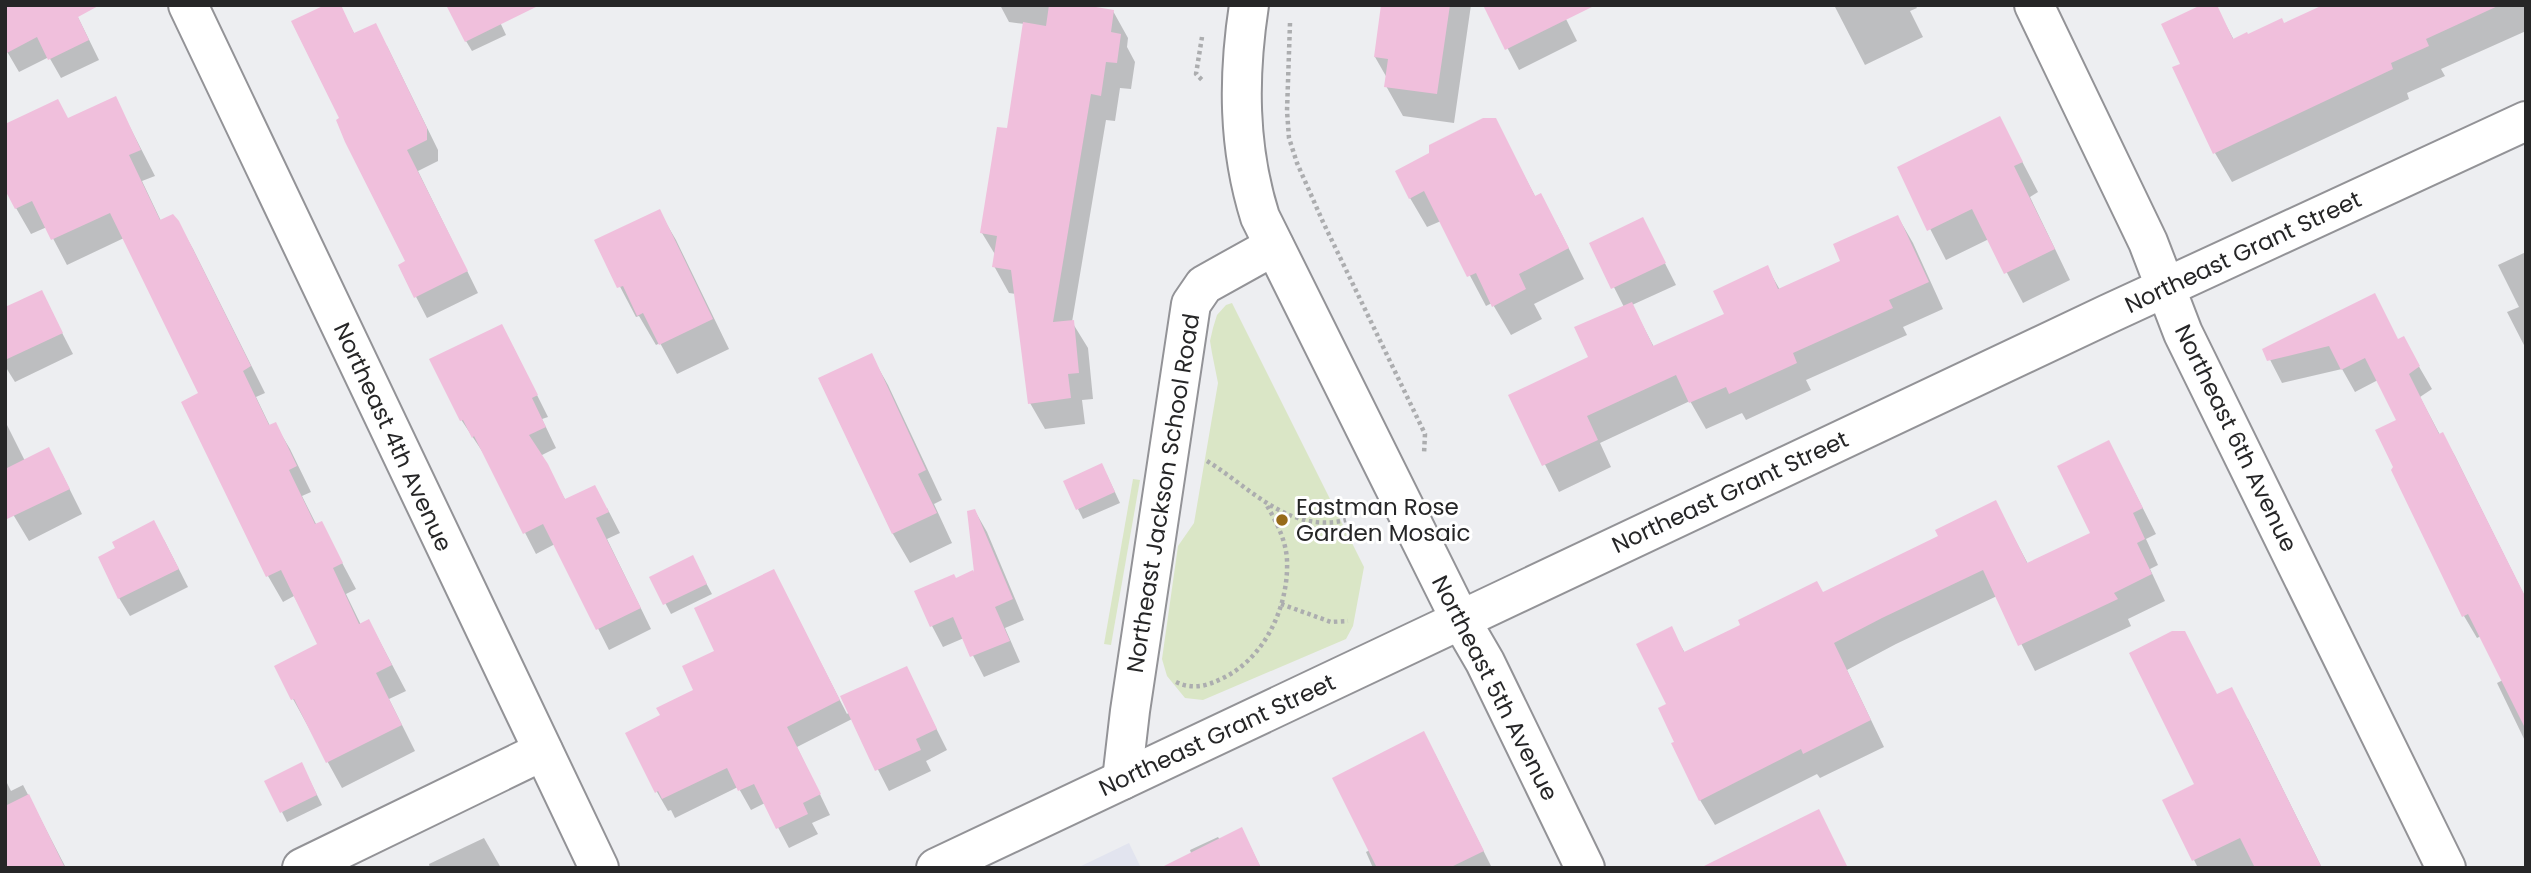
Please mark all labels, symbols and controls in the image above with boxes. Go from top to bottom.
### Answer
street label: Northeast Grant Street [2120,183,2366,321]
street label: Northeast Jackson School Road [1119,311,1207,675]
street label: Northeast 4th Avenue [326,317,460,557]
street label: Northeast 6th Avenue [2167,319,2305,557]
street label: Northeast Grant Street [1607,423,1853,561]
place label: Eastman Rose Garden Mosaic [1296,491,1470,549]
marker: Eastman Rose Garden Mosaic [1274,512,1290,528]
street label: Northeast 5th Avenue [1424,570,1566,806]
street label: Northeast Grant Street [1094,666,1340,804]

